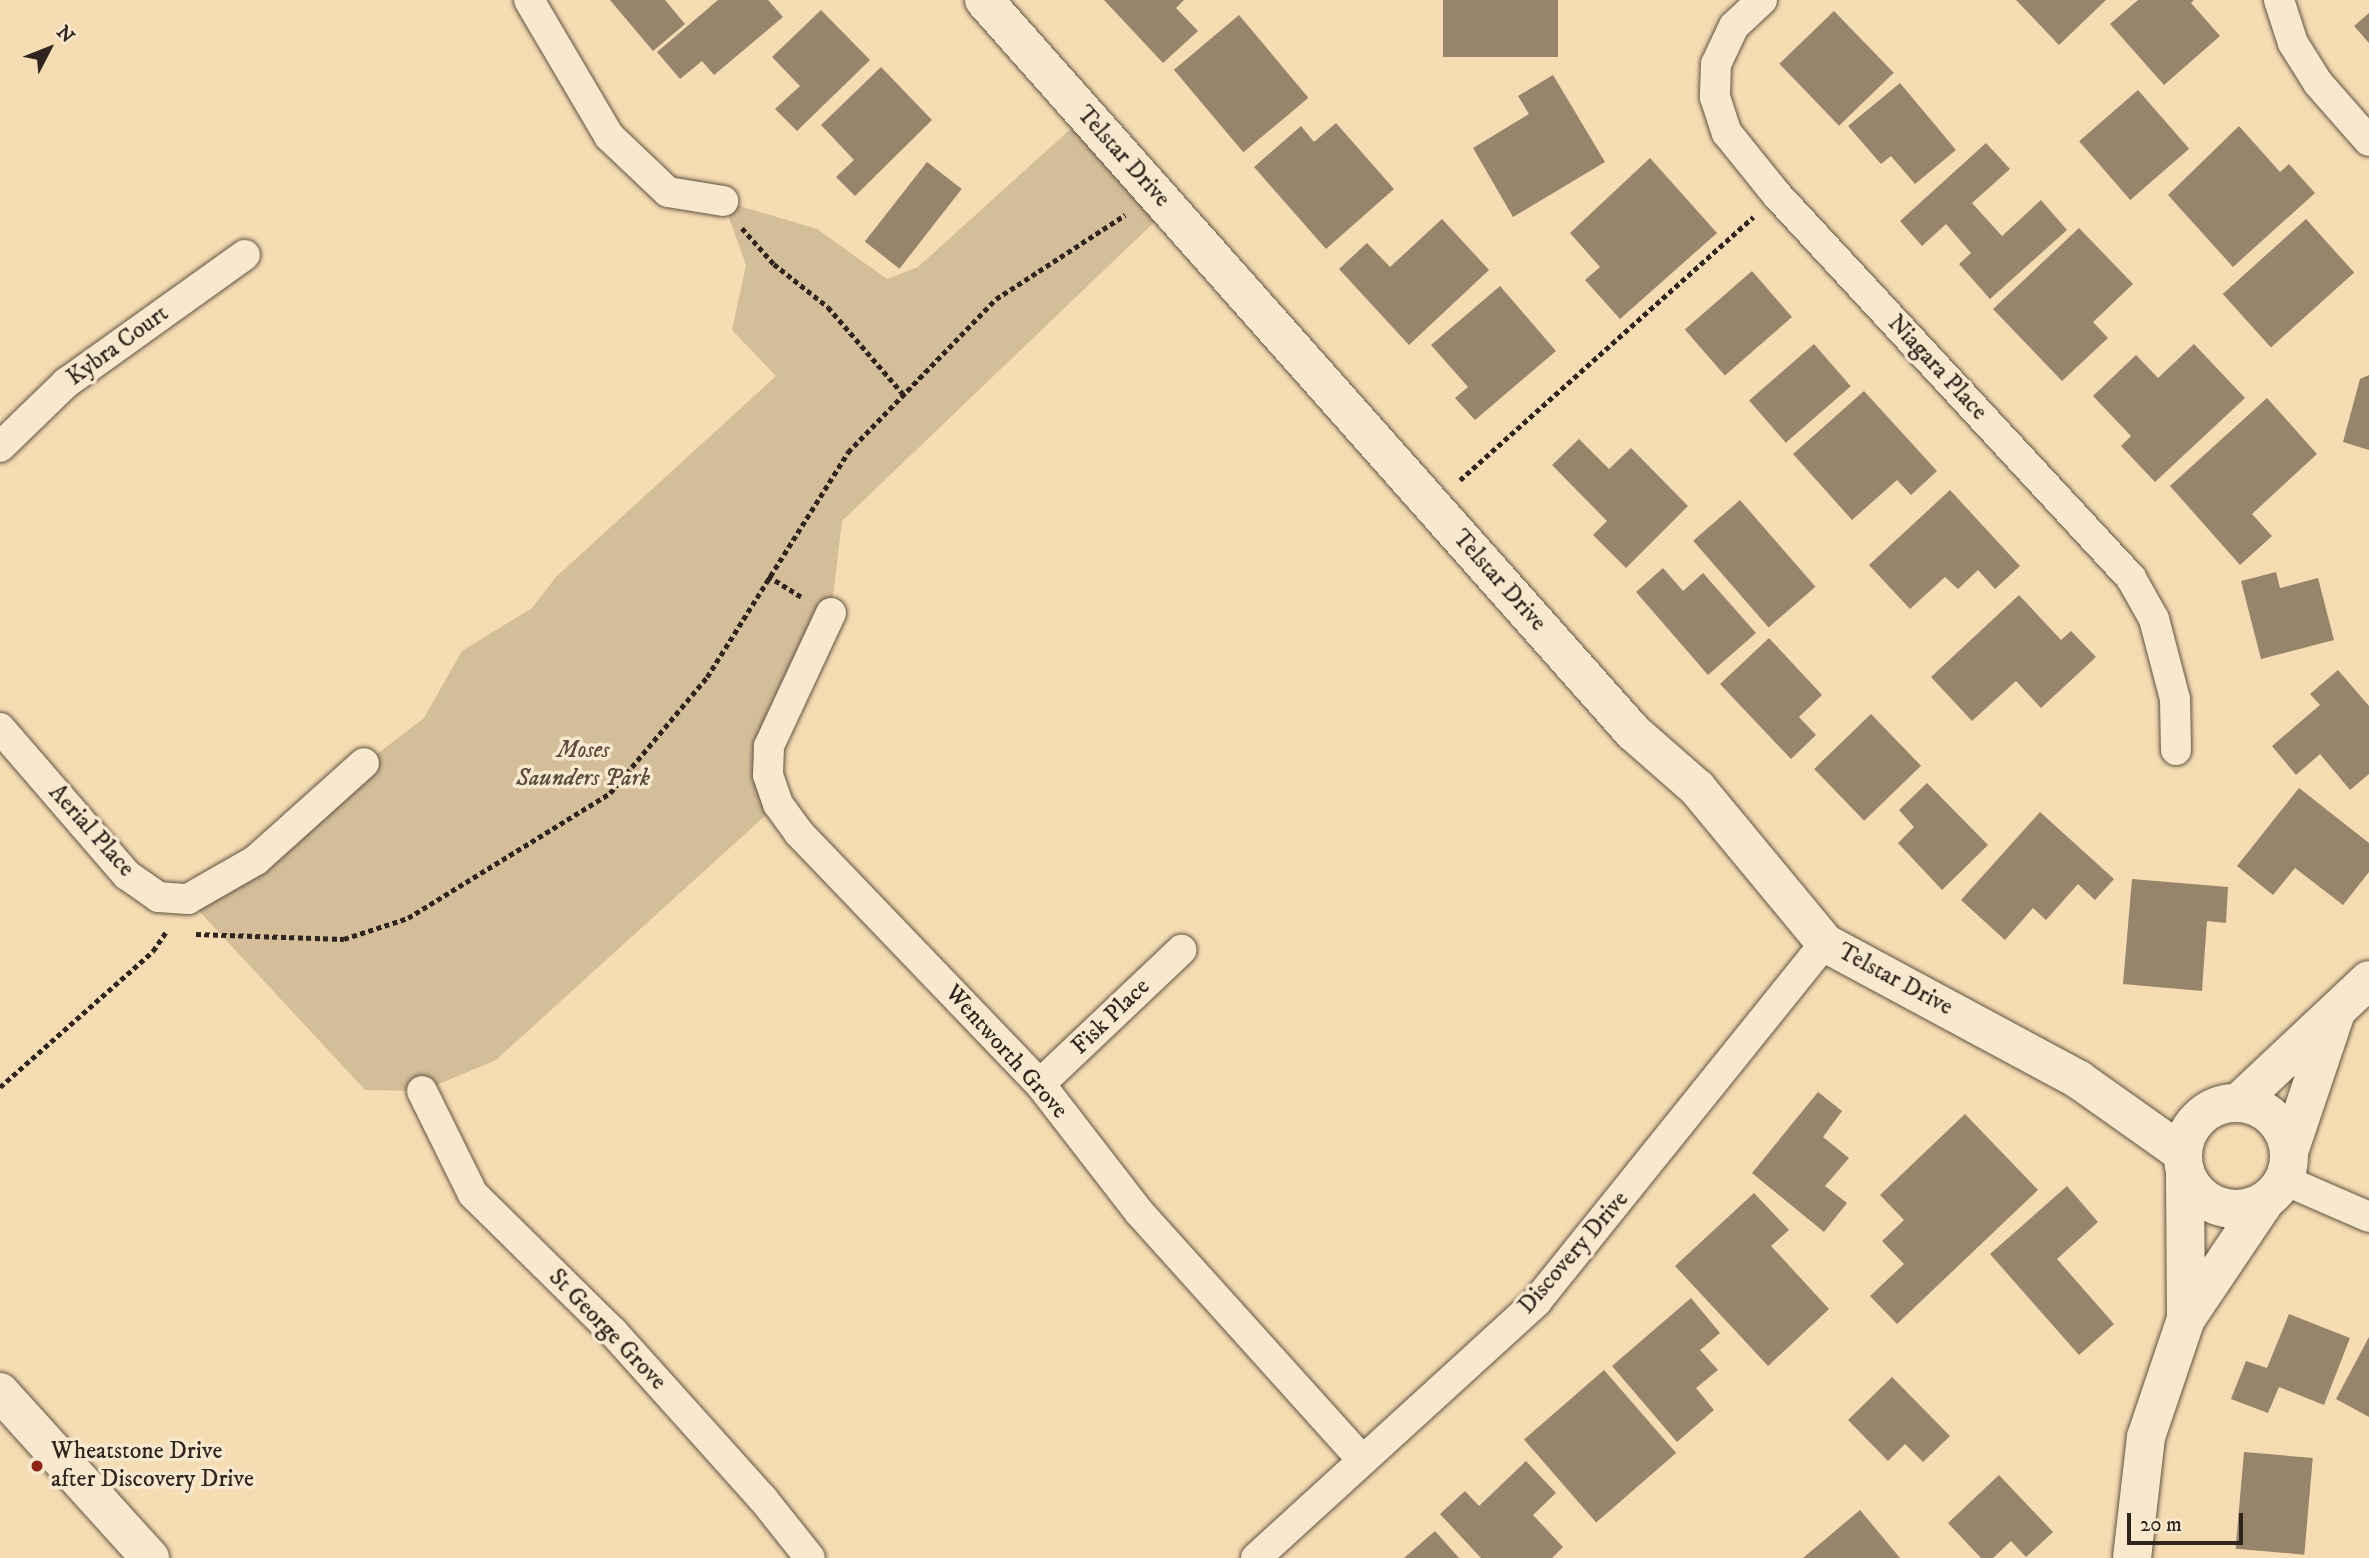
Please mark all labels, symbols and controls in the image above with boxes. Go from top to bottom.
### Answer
north arrow [14,14,84,84]
text: N [51,21,79,48]
street label: Telstar Drive [1070,100,1176,214]
street label: Kybra Court [62,300,174,392]
street label: Niagara Place [1881,310,1993,426]
street label: Telstar Drive [1446,524,1552,638]
park label: Moses Saunders Park [516,737,650,793]
street label: Aerial Place [42,779,140,883]
street label: Telstar Drive [1832,938,1958,1022]
street label: Fisk Place [1066,973,1156,1061]
street label: Wentworth Grove [938,979,1074,1125]
street label: Discovery Drive [1513,1186,1635,1320]
street label: St George Grove [542,1263,672,1397]
place label: Wheatstone Drive after Discovery Drive [51,1438,254,1494]
marker: Wheatstone Drive after Discovery Drive [29,1458,45,1474]
scale bar [2131,1498,2246,1542]
text: 20 m [2140,1512,2182,1538]

